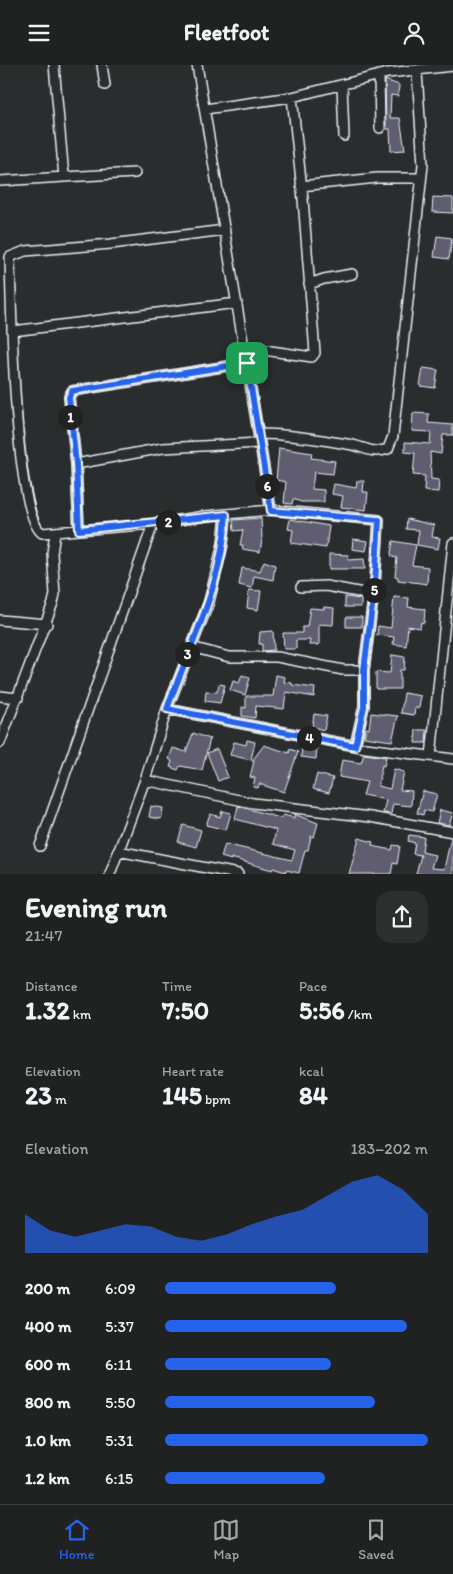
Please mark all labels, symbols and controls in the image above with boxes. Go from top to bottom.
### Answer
icon: menu [25,19,53,47]
text: Fleetfoot [184,19,269,46]
icon: person [400,19,428,47]
pin [226,342,268,384]
icon: arrive [233,349,261,377]
pin: 1 [58,405,82,429]
text: 1 [67,409,74,426]
pin: 6 [254,473,280,499]
text: 6 [264,478,271,495]
pin: 2 [156,509,180,535]
text: 2 [165,514,172,531]
pin: 5 [362,577,386,603]
text: 5 [371,582,378,599]
pin: 3 [174,641,200,667]
text: 3 [184,646,191,663]
pin: 4 [296,725,322,751]
text: 4 [305,730,314,747]
text: Evening run [25,890,167,924]
button: share [376,891,428,943]
text: 21:47 [25,926,62,945]
text: Distance [25,978,77,995]
text: Time [162,978,192,995]
text: Pace [299,978,327,995]
text: 1.32 [25,995,70,1025]
text: 7:50 [162,995,209,1025]
text: 5:56 [299,995,345,1025]
text: km [70,1006,91,1023]
text: /km [345,1006,372,1023]
text: Elevation [25,1063,81,1080]
text: Heart rate [162,1063,224,1080]
text: kcal [299,1063,324,1080]
text: 23 [25,1080,52,1110]
text: 145 [162,1080,202,1110]
text: 84 [299,1080,328,1110]
text: m [52,1091,67,1108]
text: bpm [202,1091,231,1108]
text: Elevation [25,1139,89,1158]
text: 183–202 m [350,1139,428,1158]
text: 200 m [25,1279,70,1298]
text: 6:09 [105,1279,136,1298]
text: 400 m [25,1317,71,1336]
text: 5:37 [105,1317,134,1336]
text: 600 m [25,1355,70,1374]
text: 6:11 [105,1355,132,1374]
text: 800 m [25,1393,71,1412]
text: 5:50 [105,1393,136,1412]
text: 1.0 km [25,1431,71,1450]
text: 5:31 [105,1431,133,1450]
text: 1.2 km [25,1469,70,1488]
text: 6:15 [105,1469,133,1488]
tab: Home [59,1516,94,1563]
tab: Map [212,1516,240,1563]
tab: Saved [358,1516,394,1563]

